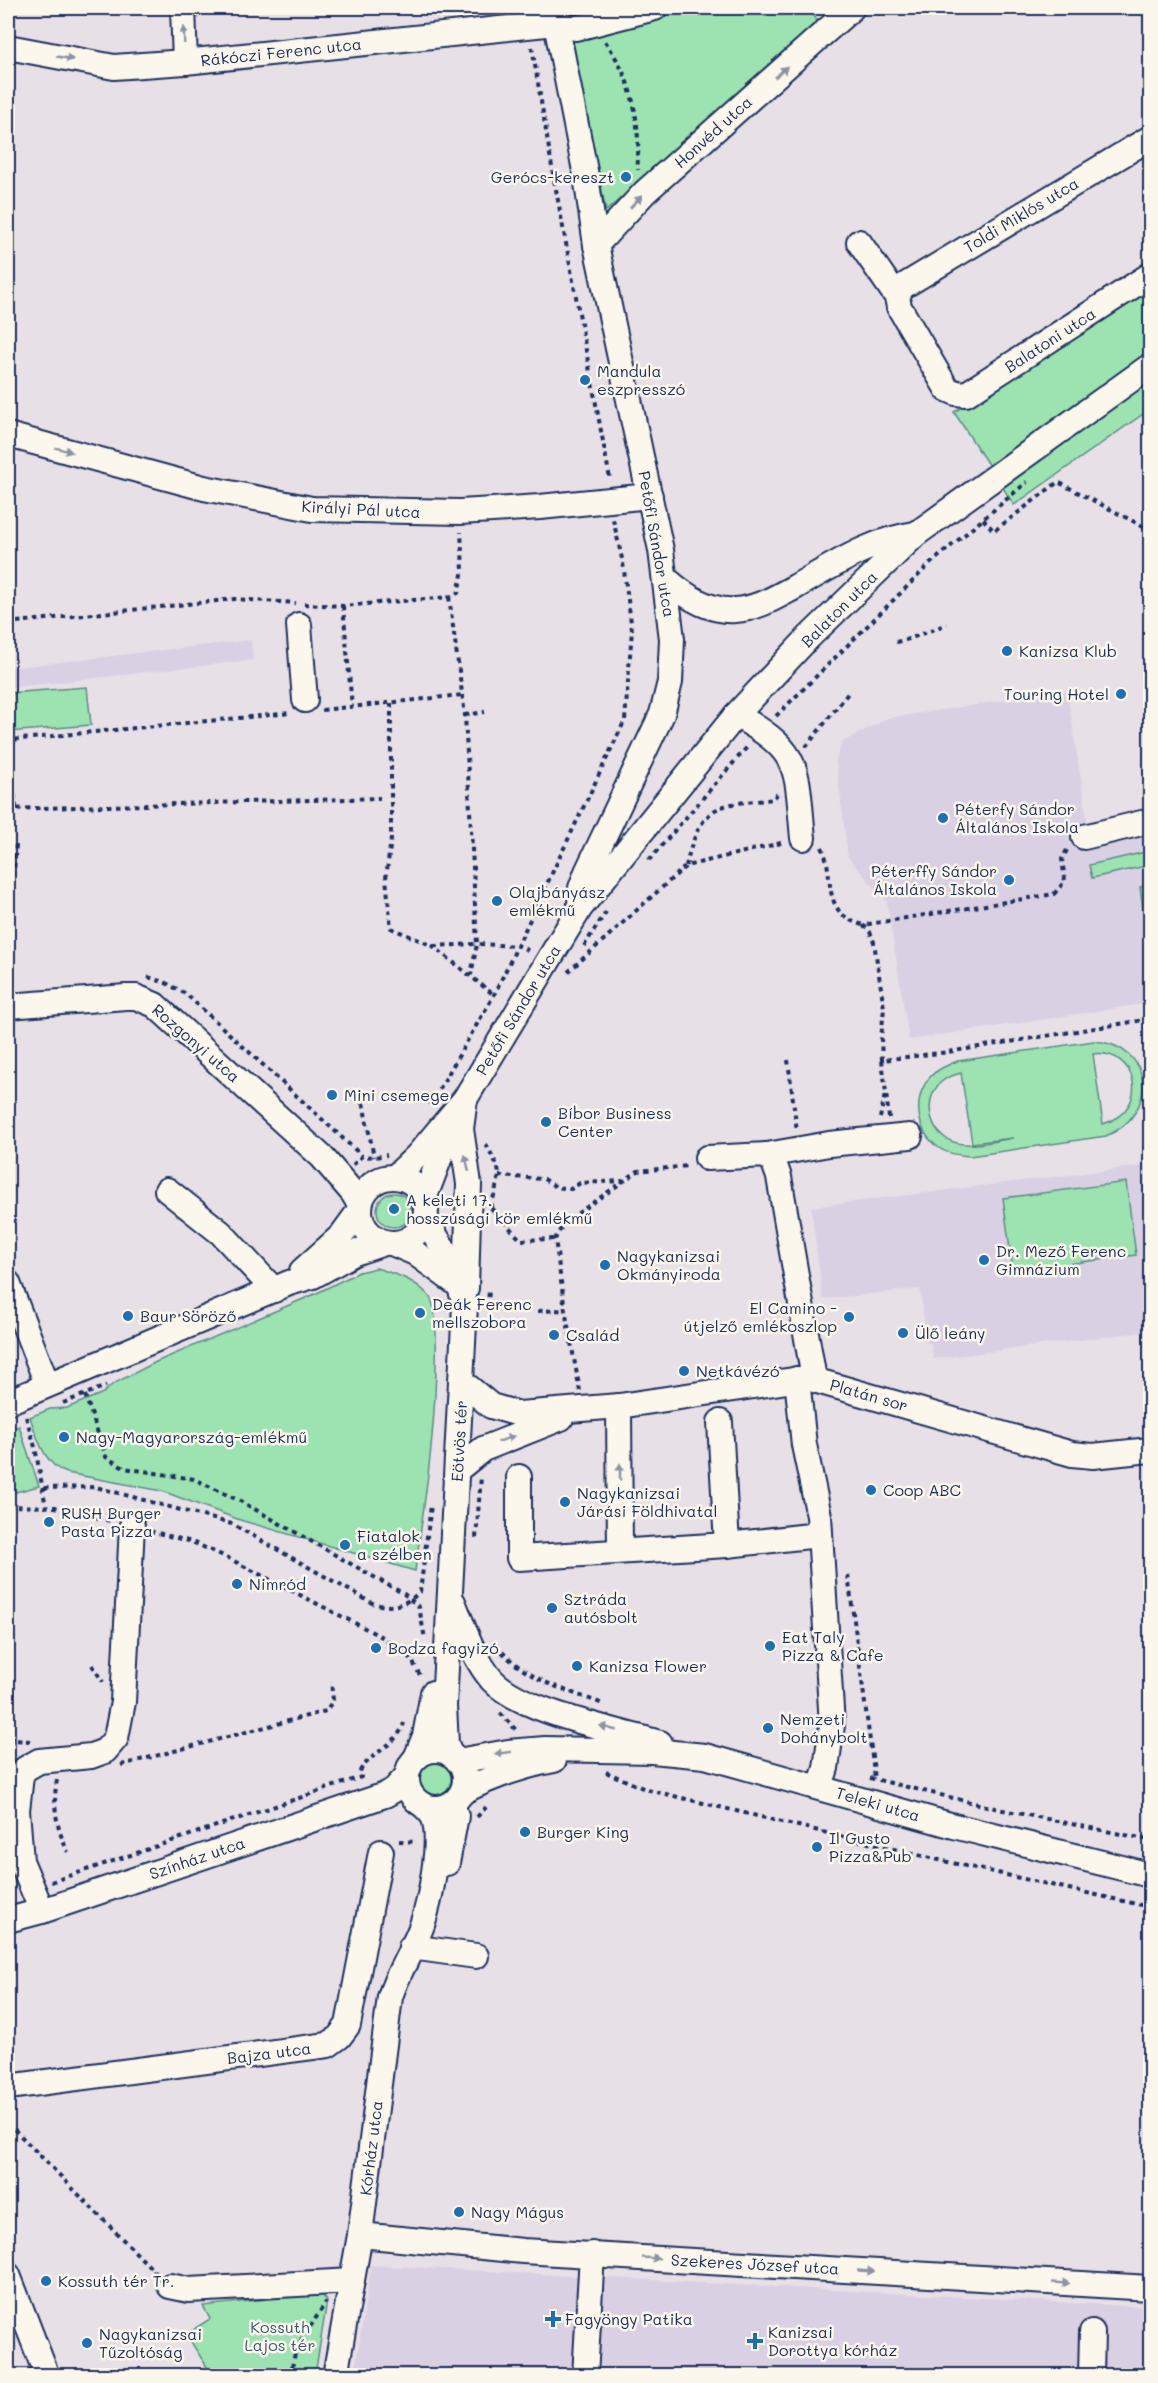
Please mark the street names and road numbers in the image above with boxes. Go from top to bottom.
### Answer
street label: Rákóczi Ferenc utca [199,33,363,70]
street label: Honvéd utca [669,91,756,172]
street label: Toldi Miklós utca [959,172,1082,257]
street label: Balatoni utca [1000,302,1099,377]
street label: Petőfi Sándor utca [634,469,681,619]
street label: Királyi Pál utca [301,495,421,522]
street label: Balaton utca [796,566,881,651]
street label: Petőfi Sándor utca [470,941,565,1079]
street label: Rozgonyi utca [148,999,245,1087]
street label: Platán sor [828,1373,911,1416]
street label: Eötvös tér [446,1400,471,1482]
street label: Teleki utca [834,1782,923,1826]
street label: Színház utca [146,1831,248,1884]
street label: Bajza utca [226,2037,312,2068]
street label: Kórház utca [354,2099,387,2197]
street label: Szekeres József utca [670,2249,840,2278]

